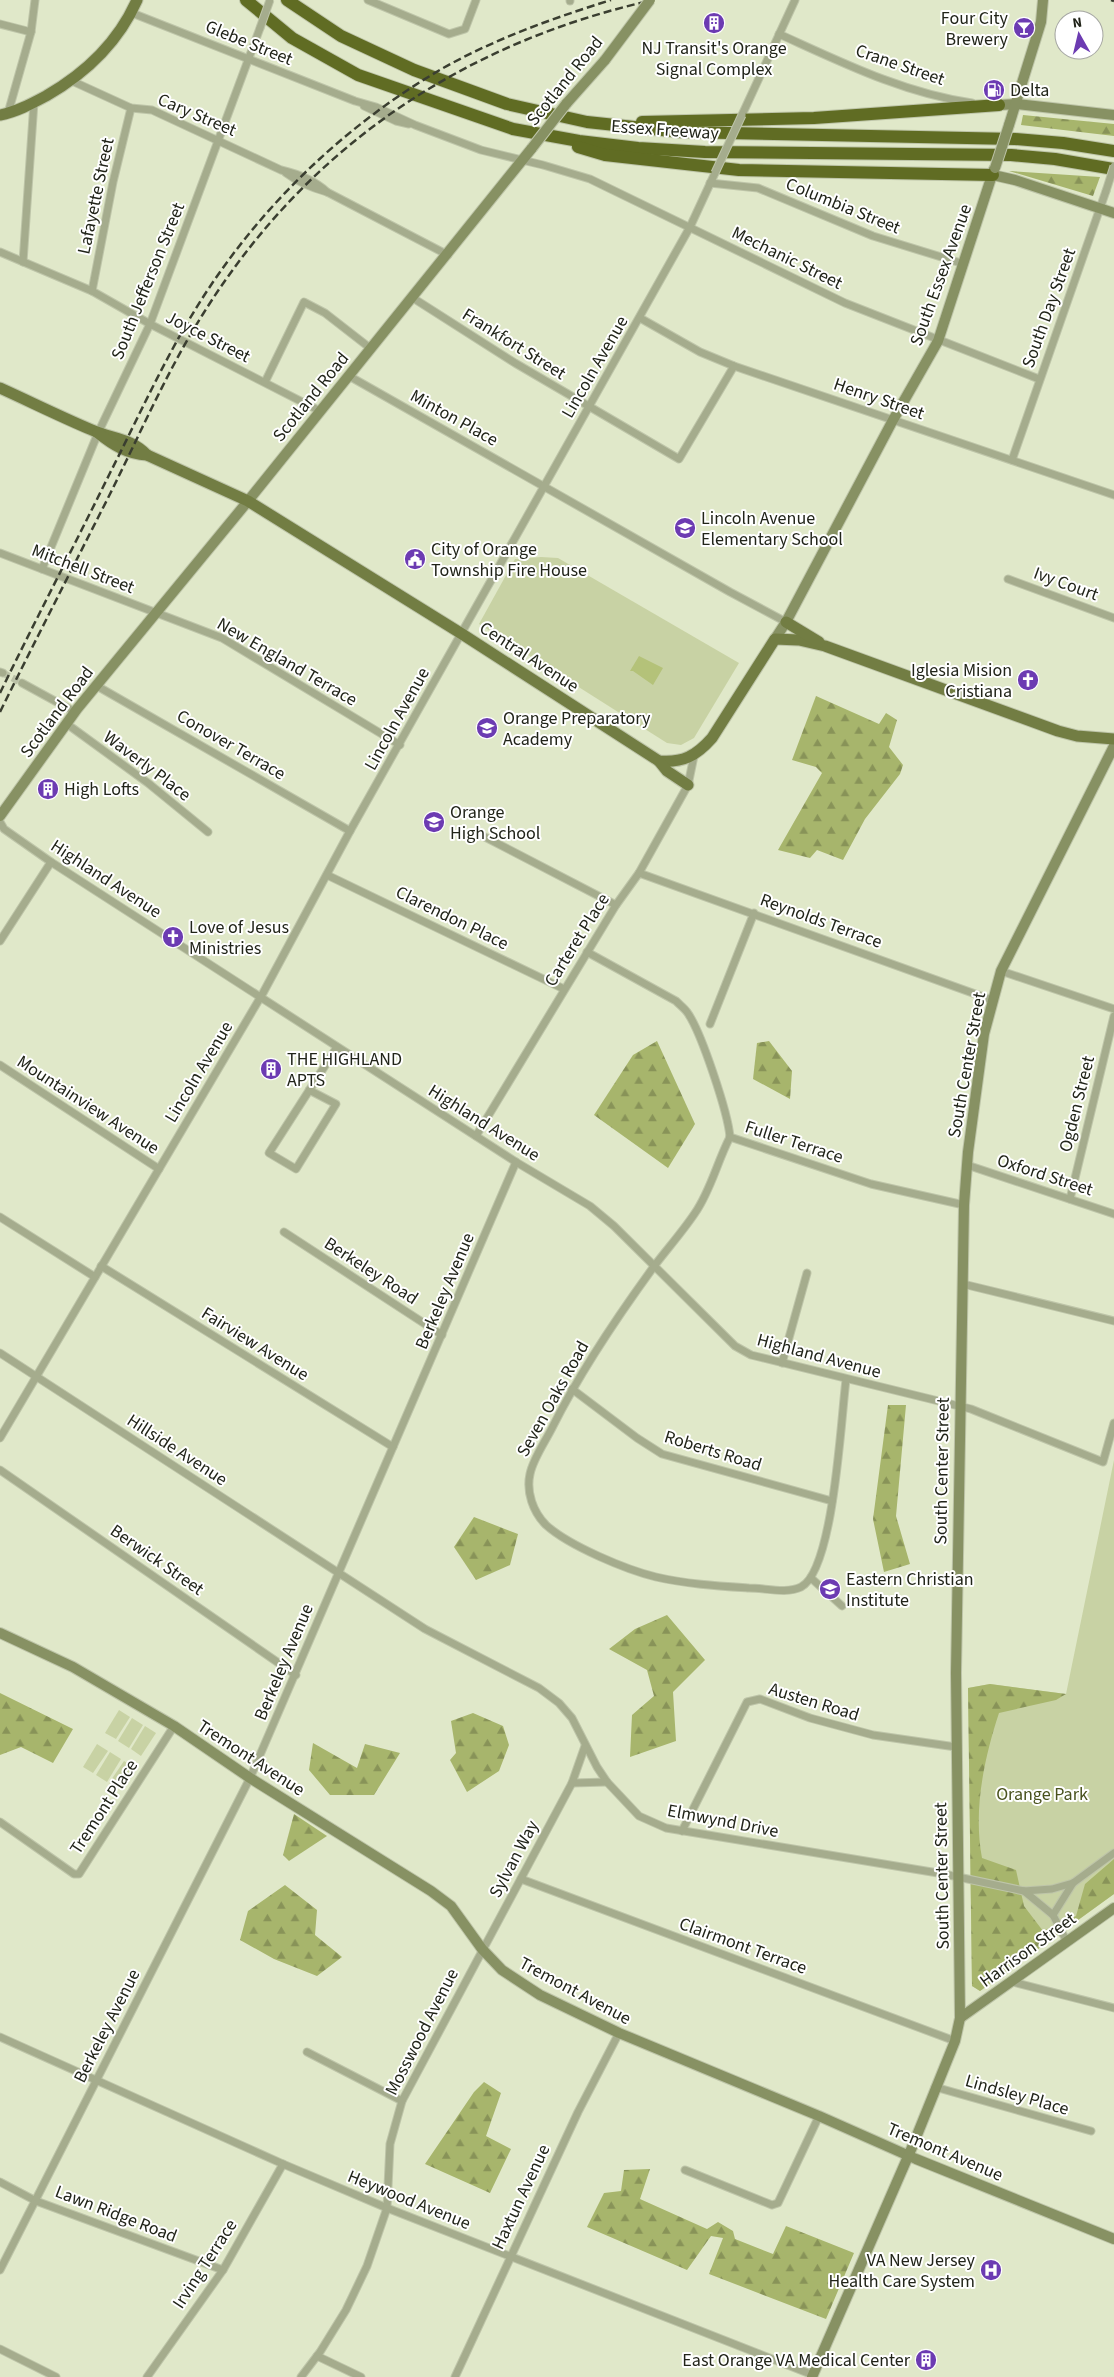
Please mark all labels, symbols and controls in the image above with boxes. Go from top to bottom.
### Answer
place label: Four City Brewery [941,6,1009,52]
north arrow [1054,10,1104,60]
building icon: NJ Transit's Orange Signal Complex [702,11,726,35]
text: N [1071,13,1083,34]
street label: Glebe Street [202,14,296,72]
bar icon: Four City Brewery [1012,16,1036,40]
street label: Scotland Road [521,31,609,131]
place label: NJ Transit's Orange Signal Complex [641,36,787,82]
street label: Crane Street [852,38,948,92]
fuel station icon: Delta [982,78,1006,102]
place label: Delta [1010,78,1049,103]
street label: Cary Street [154,87,240,143]
street label: Essex Freeway [610,114,720,146]
street label: Lafayette Street [71,136,121,256]
street label: Columbia Street [782,172,904,240]
street label: South Jefferson Street [105,199,191,363]
street label: South Essex Avenue [904,201,978,349]
street label: Mechanic Street [727,220,847,296]
street label: South Day Street [1016,245,1082,371]
street label: Frankfort Street [457,302,571,386]
street label: Joyce Street [161,305,255,369]
street label: Lincoln Avenue [556,311,634,423]
street label: Scotland Road [267,347,355,447]
street label: Henry Street [830,372,928,426]
street label: Minton Place [406,384,503,452]
place label: Lincoln Avenue Elementary School [701,506,843,552]
school or university icon: Lincoln Avenue Elementary School [673,516,697,540]
place label: City of Orange Township Fire House [431,537,587,583]
street label: Mitchell Street [28,538,138,600]
public building icon: City of Orange Township Fire House [403,547,427,571]
street label: Ivy Court [1030,561,1102,607]
street label: New England Terrace [212,612,362,712]
street label: Central Avenue [475,616,584,698]
place label: Iglesia Mision Cristiana [911,658,1012,704]
street label: Scotland Road [14,661,100,763]
street label: Lincoln Avenue [358,663,436,775]
church icon: Iglesia Mision Cristiana [1016,668,1040,692]
street label: Conover Terrace [172,704,290,786]
place label: Orange Preparatory Academy [503,706,651,752]
school or university icon: Orange Preparatory Academy [475,716,499,740]
street label: Waverly Place [98,725,196,807]
building icon: High Lofts [36,777,60,801]
place label: High Lofts [64,777,139,802]
place label: Orange High School [450,800,540,846]
school or university icon: Orange High School [422,810,446,834]
street label: Highland Avenue [46,834,166,924]
street label: Clarendon Place [391,880,513,956]
street label: Reynolds Terrace [757,887,886,955]
street label: Carteret Place [538,889,616,991]
place label: Love of Jesus Ministries [189,915,289,961]
church icon: Love of Jesus Ministries [161,925,185,949]
street label: South Center Street [942,990,992,1140]
street label: Lincoln Avenue [159,1017,239,1127]
place label: THE HIGHLAND APTS [287,1047,402,1093]
street label: Mountainview Avenue [12,1049,164,1161]
street label: Ogden Street [1053,1053,1101,1155]
building icon: THE HIGHLAND APTS [259,1057,283,1081]
street label: Highland Avenue [423,1079,545,1167]
street label: Fuller Terrace [742,1114,846,1170]
street label: Oxford Street [994,1148,1096,1202]
street label: Berkeley Avenue [409,1229,481,1353]
street label: Berkeley Road [319,1231,423,1311]
street label: Fairview Avenue [196,1301,314,1387]
street label: Highland Avenue [754,1327,884,1385]
street label: Seven Oaks Road [511,1336,595,1462]
street label: South Center Street [928,1397,956,1545]
street label: Hillside Avenue [122,1408,232,1492]
street label: Roberts Road [661,1424,765,1478]
street label: Berwick Street [105,1518,209,1602]
place label: Eastern Christian Institute [846,1567,974,1613]
school or university icon: Eastern Christian Institute [818,1577,842,1601]
street label: Berkeley Avenue [248,1600,320,1724]
street label: Austen Road [766,1676,862,1728]
street label: Tremont Avenue [192,1714,310,1802]
street label: Tremont Place [64,1755,144,1859]
park label: Orange Park [996,1782,1088,1807]
street label: Elmwynd Drive [665,1798,781,1844]
street label: South Center Street [928,1802,956,1950]
street label: Sylvan Way [483,1815,545,1902]
street label: Harrison Street [975,1907,1081,1993]
street label: Clairmont Terrace [676,1911,810,1981]
street label: Tremont Avenue [515,1951,635,2031]
street label: Mosswood Avenue [379,1964,465,2100]
street label: Berkeley Avenue [68,1965,146,2087]
street label: Lindsley Place [962,2068,1072,2122]
street label: Tremont Avenue [883,2116,1007,2188]
street label: Haxtun Avenue [486,2140,556,2254]
street label: Heywood Avenue [344,2164,474,2236]
street label: Lawn Ridge Road [51,2179,181,2249]
street label: Irving Terrace [167,2214,243,2314]
place label: VA New Jersey Health Care System [829,2248,976,2294]
hospital icon: VA New Jersey Health Care System [979,2258,1003,2282]
place label: East Orange VA Medical Center [682,2348,911,2373]
building icon: East Orange VA Medical Center [914,2348,938,2372]

